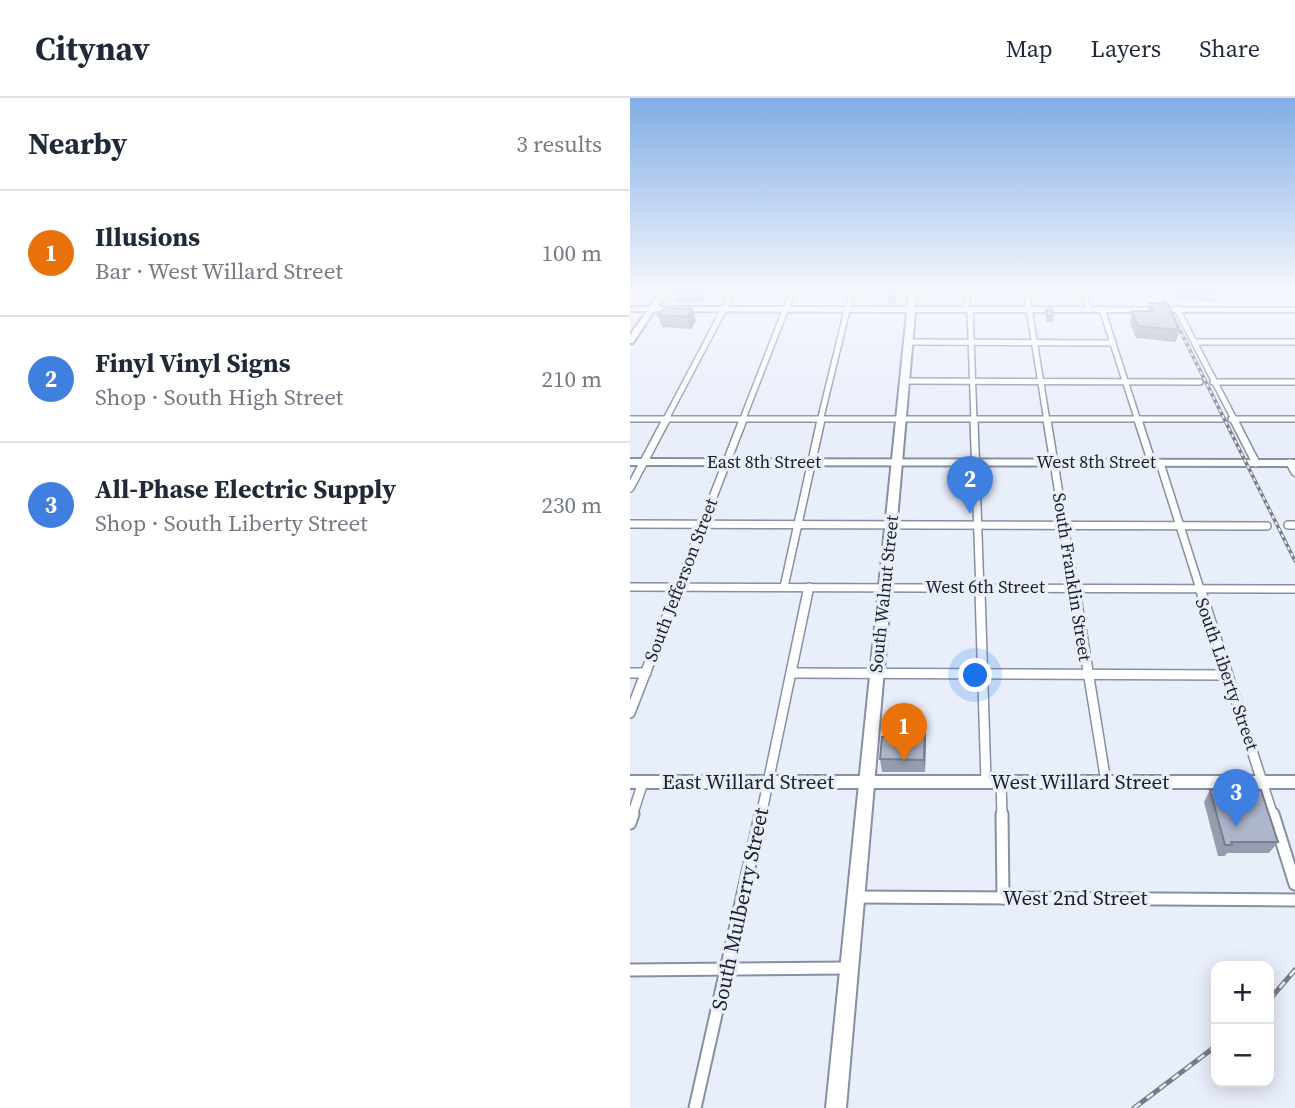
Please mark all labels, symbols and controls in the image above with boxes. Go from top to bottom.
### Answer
text: Citynav [35,26,150,71]
text: Map [1006,32,1053,65]
text: Layers [1091,32,1161,65]
text: Share [1199,32,1260,65]
text: Nearby [28,123,127,164]
text: 3 results [516,128,602,160]
text: Illusions [95,219,200,255]
text: 1 [45,237,57,269]
text: 100 m [541,237,602,269]
text: Bar · West Willard Street [95,255,343,287]
text: Finyl Vinyl Signs [95,345,291,381]
text: 2 [45,363,57,395]
text: 210 m [541,363,602,395]
text: Shop · South High Street [95,381,343,413]
street label: East 8th Street [707,449,821,474]
street label: West 8th Street [1036,449,1156,474]
pin: 2 [947,456,993,514]
text: All-Phase Electric Supply [95,471,396,507]
text: 3 [45,489,57,521]
text: 230 m [541,489,602,521]
street label: South Franklin Street [1047,491,1098,663]
street label: South Jefferson Street [638,494,723,665]
text: Shop · South Liberty Street [95,507,368,539]
street label: South Walnut Street [863,514,904,674]
street label: West 6th Street [925,574,1045,599]
street label: South Liberty Street [1190,594,1265,754]
your location [958,658,992,692]
pin: 1 [881,703,927,761]
street label: East Willard Street [662,767,834,796]
street label: West Willard Street [991,767,1169,796]
pin: 3 [1213,769,1259,827]
street label: South Mulberry Street [704,805,775,1013]
street label: West 2nd Street [1003,883,1147,912]
map controls [1211,961,1274,1087]
button: + [1211,961,1274,1024]
button: − [1211,1024,1274,1087]

